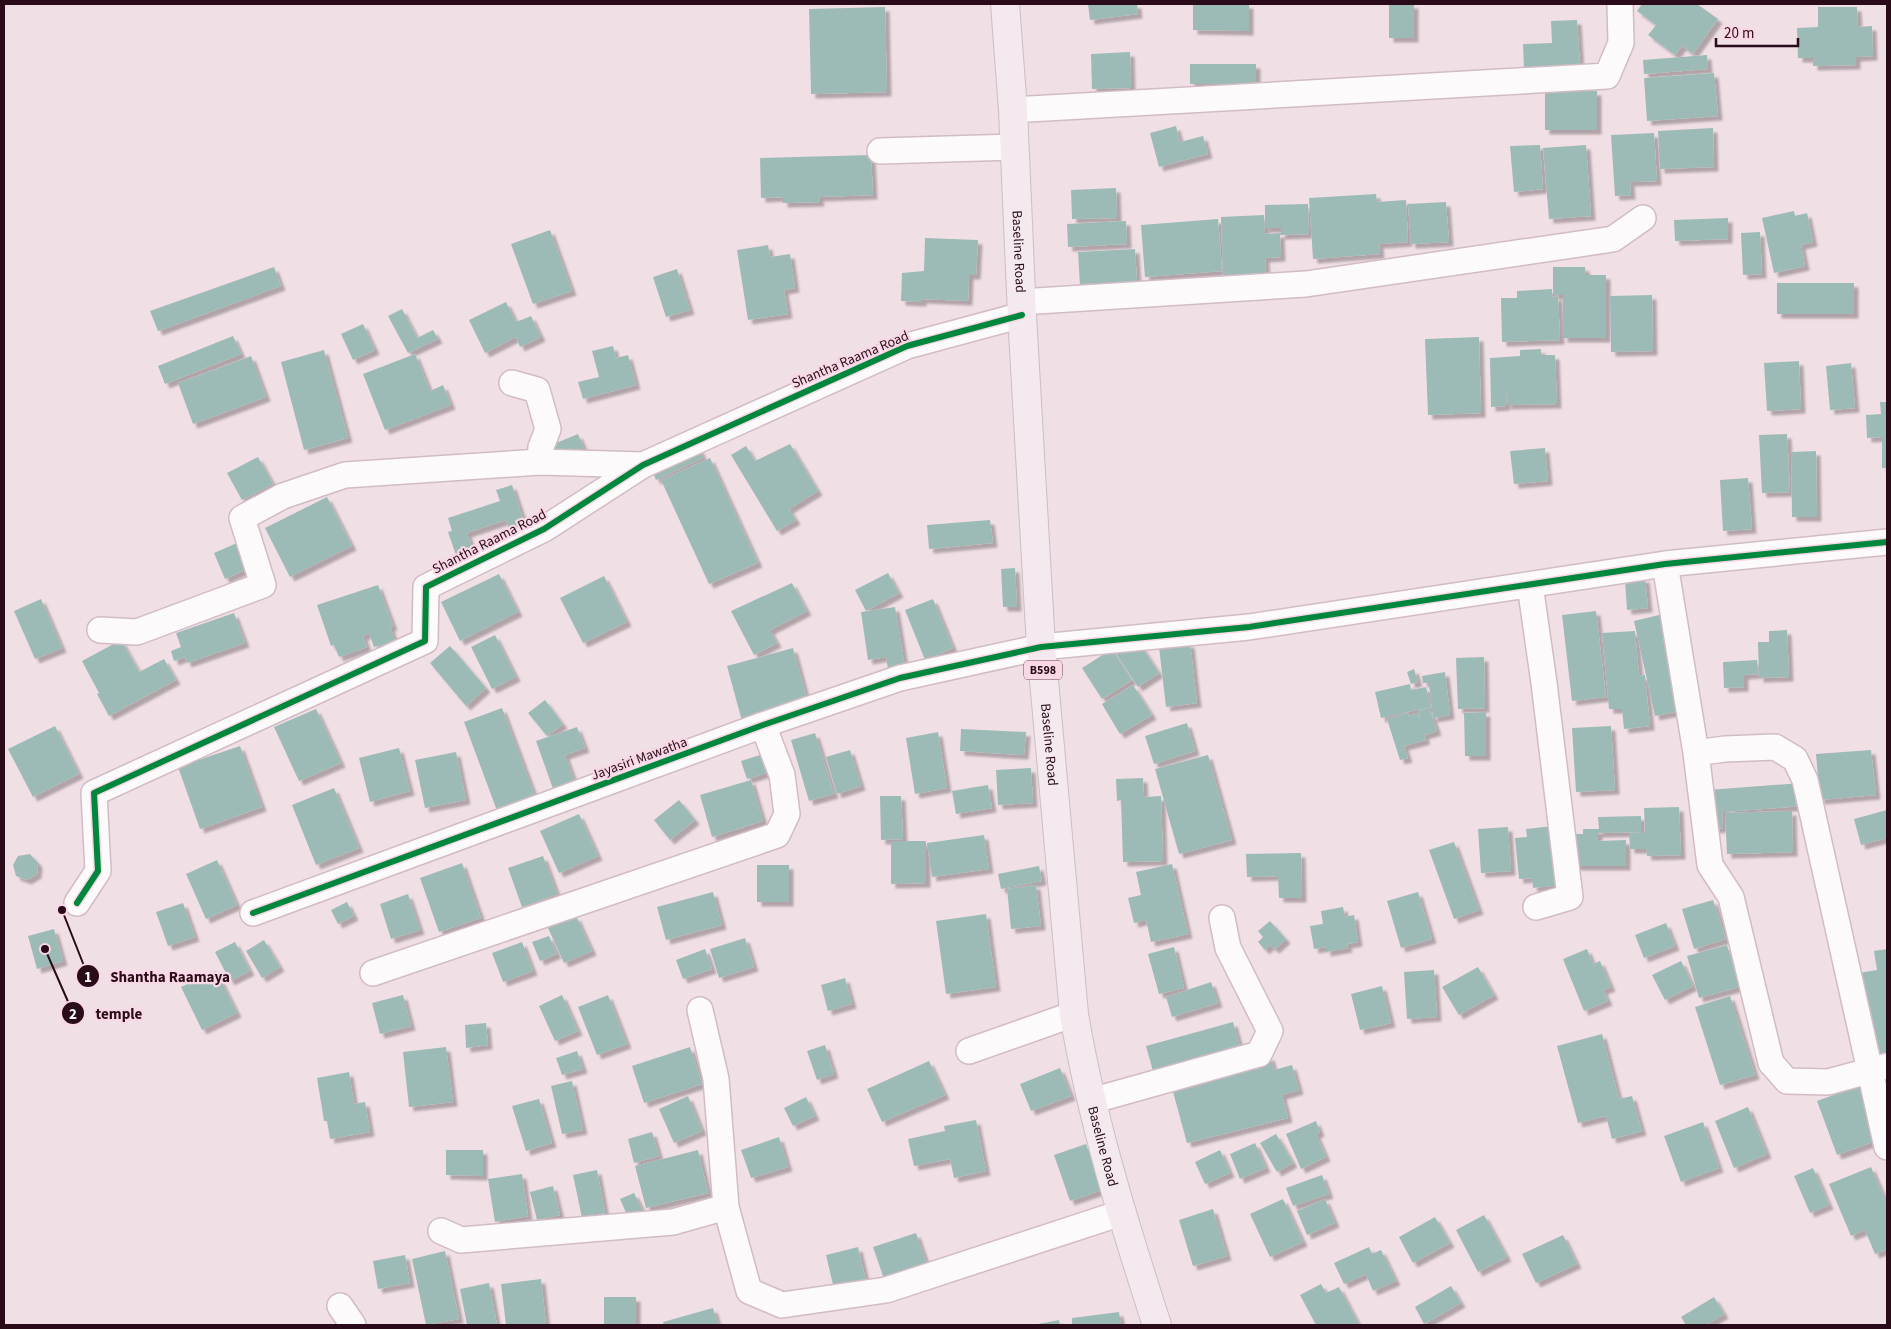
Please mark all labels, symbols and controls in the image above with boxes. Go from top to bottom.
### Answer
scale bar [1716,15,1798,47]
text: 20 m [1724,23,1754,44]
street label: Baseline Road [1006,210,1030,293]
street label: Shantha Raama Road [789,326,912,394]
street label: Shantha Raama Road [429,504,550,579]
road number: B598 [1024,660,1062,680]
street label: Baseline Road [1035,703,1062,787]
street label: Jayasiri Mawatha [589,732,690,786]
callout: Shantha Raamaya [75,961,240,991]
text: 1 [84,967,92,988]
text: Shantha Raamaya [110,967,230,988]
callout: temple [60,998,152,1028]
text: 2 [69,1004,77,1025]
text: temple [96,1004,143,1025]
street label: Baseline Road [1082,1104,1123,1189]

